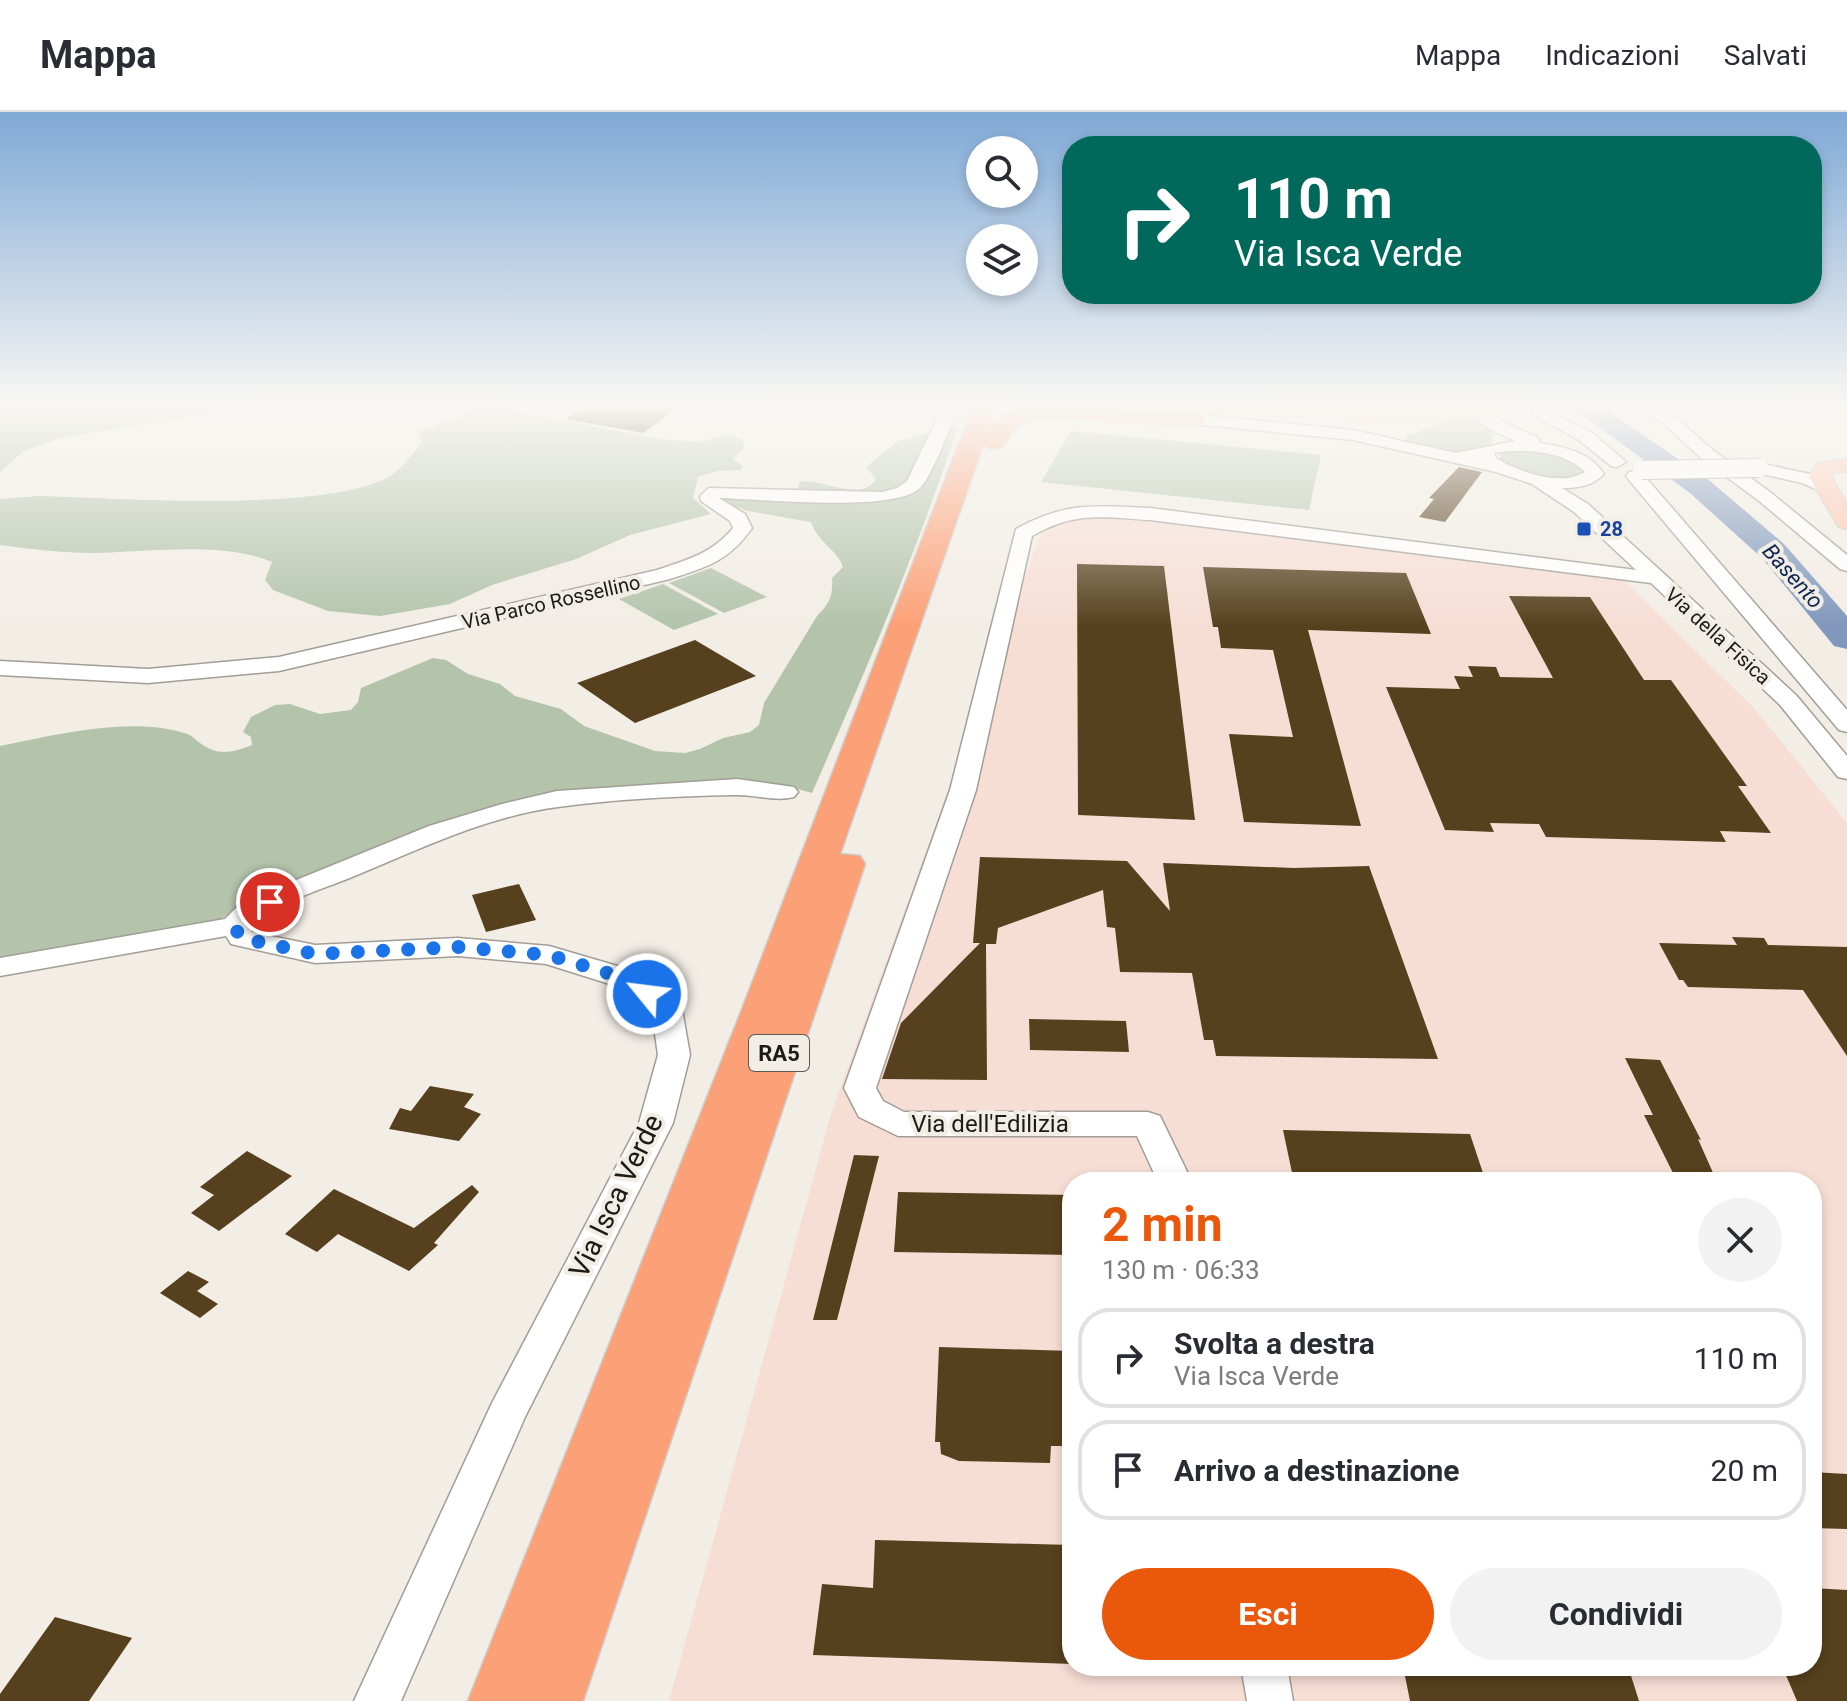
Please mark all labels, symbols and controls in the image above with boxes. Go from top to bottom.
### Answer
text: Mappa [40,33,157,77]
text: Mappa [1415,39,1501,72]
text: Indicazioni [1545,39,1680,72]
text: Salvati [1724,39,1807,72]
map controls [966,136,1038,296]
button: search [966,136,1038,208]
text: 110 m [1234,166,1393,232]
icon: right [1102,168,1206,272]
button: layers [966,224,1038,296]
text: Via Isca Verde [1234,233,1462,275]
place label: 28 [1600,517,1623,541]
marker: 28 [1575,520,1593,538]
water label: Basento [1758,539,1828,613]
street label: Via Parco Rossellino [459,570,643,634]
street label: Via della Fisica [1660,582,1776,690]
pin [236,868,304,936]
icon: arrive [248,880,292,924]
position arrow [605,952,689,1036]
road number: RA5 [749,1035,809,1071]
street label: Via Isca Verde [562,1109,670,1283]
street label: Via dell'Edilizia [911,1110,1069,1138]
text: 2 min [1102,1196,1223,1253]
button: close [1698,1198,1782,1282]
text: 130 m · 06:33 [1102,1255,1260,1285]
text: Svolta a destra [1174,1326,1375,1361]
icon: right [1106,1336,1150,1380]
text: 110 m [1694,1341,1778,1376]
text: Via Isca Verde [1174,1361,1339,1391]
icon: arrive [1106,1448,1150,1492]
text: Arrivo a destinazione [1174,1453,1460,1488]
text: 20 m [1711,1453,1778,1488]
button: Esci [1102,1568,1434,1660]
button: Condividi [1450,1568,1782,1660]

